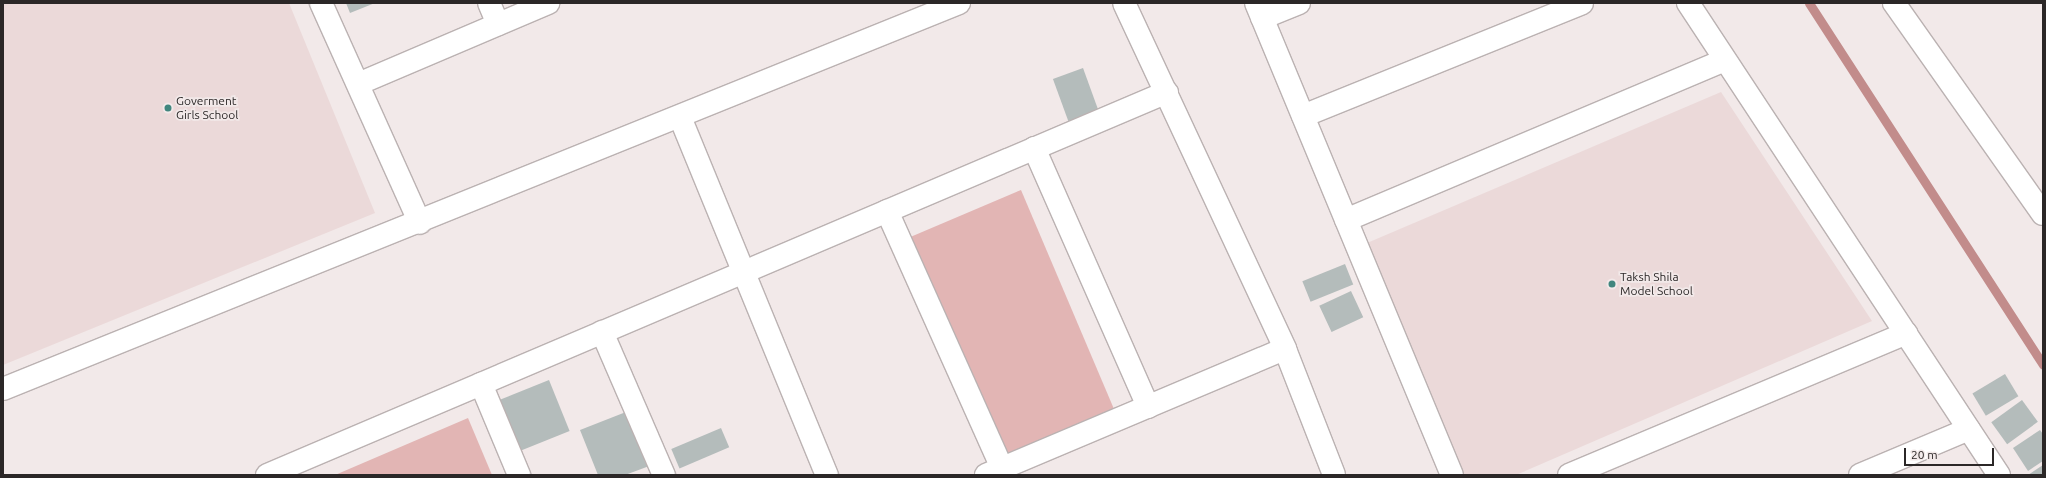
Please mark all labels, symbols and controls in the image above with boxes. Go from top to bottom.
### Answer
place label: Goverment Girls School [176,94,238,122]
marker: Goverment Girls School [163,103,173,113]
place label: Taksh Shila Model School [1620,270,1693,298]
marker: Taksh Shila Model School [1607,279,1617,289]
scale bar [1906,440,1996,466]
text: 20 m [1911,448,1938,461]

